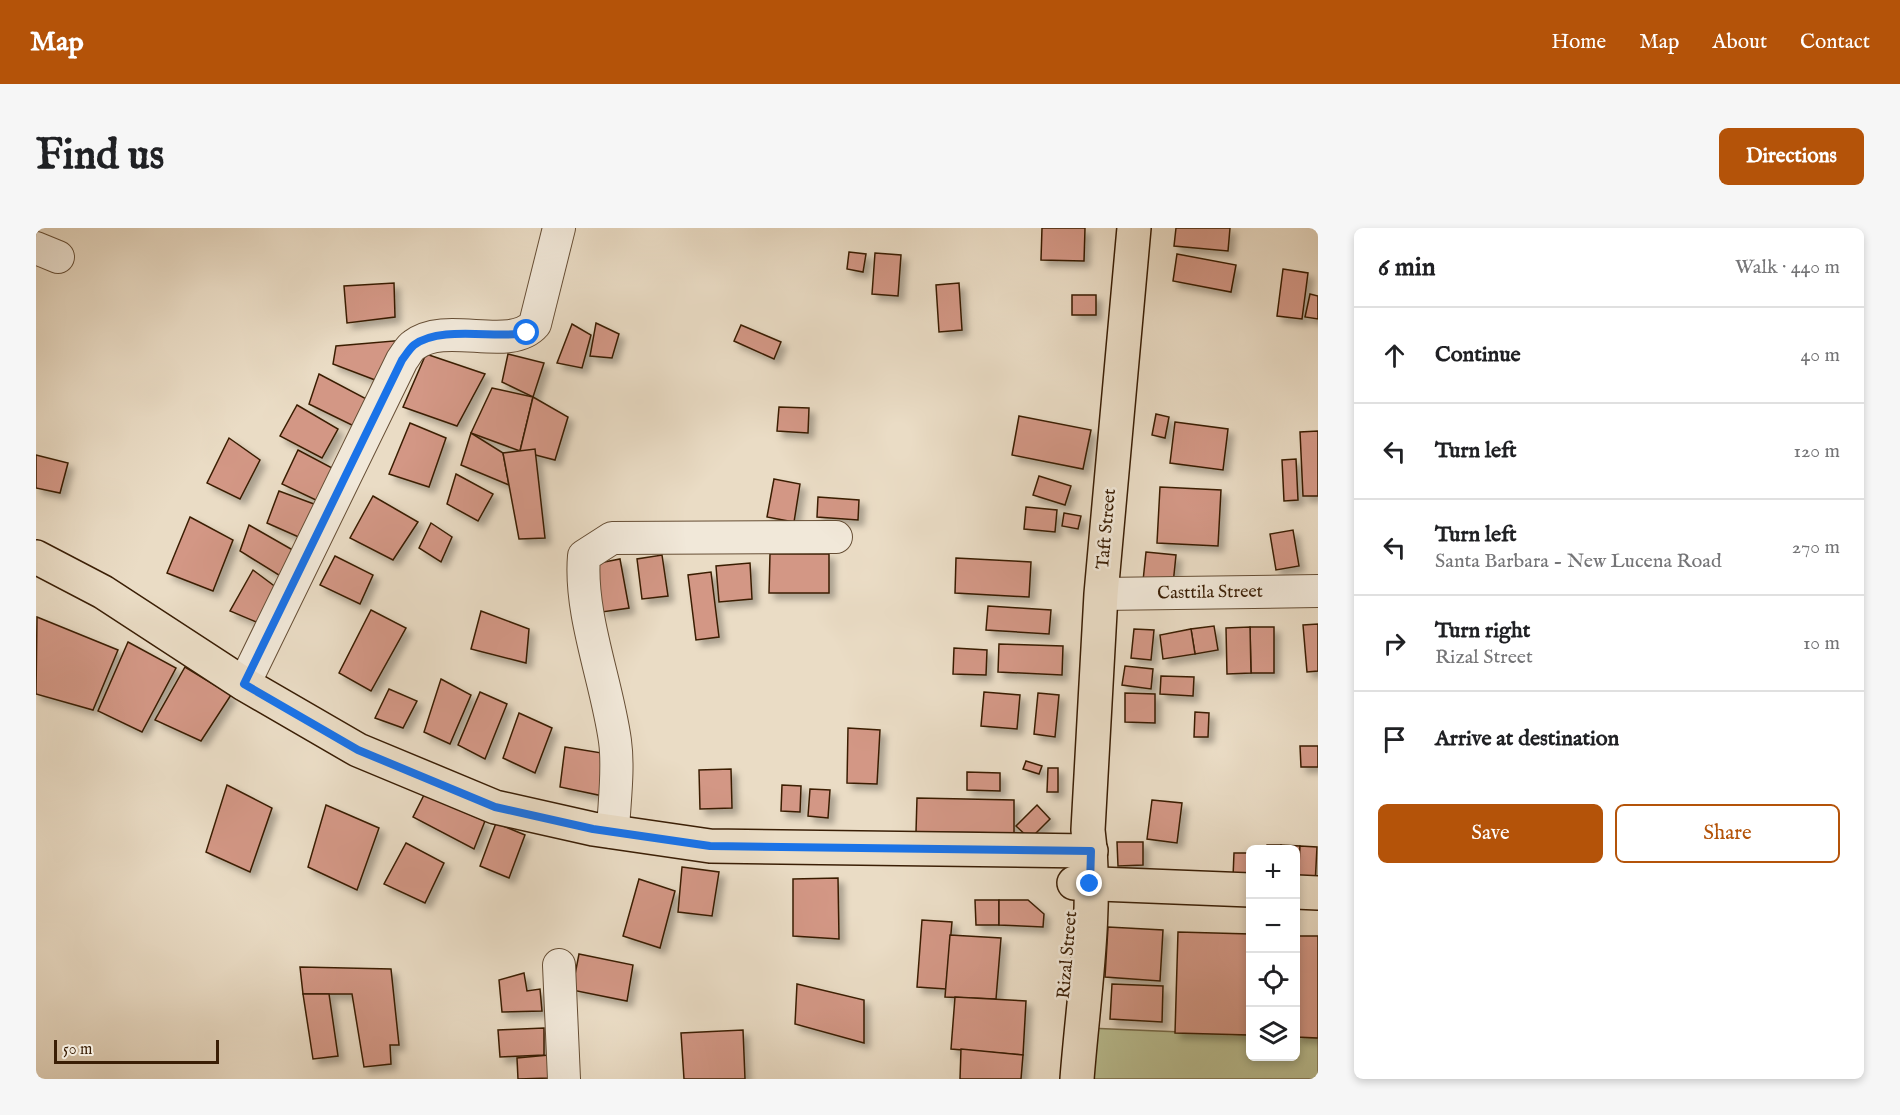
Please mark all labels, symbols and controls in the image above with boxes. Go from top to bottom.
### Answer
text: Map [30,25,84,60]
text: Home [1551,29,1606,56]
text: Map [1639,29,1679,56]
text: About [1712,29,1767,56]
text: Contact [1800,29,1870,56]
button: Directions [1719,128,1864,185]
text: Find us [36,130,164,183]
text: 6 min [1378,251,1436,284]
text: Walk · 440 m [1735,255,1840,280]
route start [513,319,539,345]
icon: ahead [1378,339,1411,372]
text: Continue [1435,341,1521,369]
text: 40 m [1801,343,1840,368]
icon: left [1378,435,1411,468]
text: Turn left [1435,437,1517,465]
text: 120 m [1794,439,1840,464]
street label: Taft Street [1092,488,1122,570]
text: Turn left [1435,521,1517,549]
icon: left [1378,531,1411,564]
text: 270 m [1792,535,1840,560]
text: Santa Barbara - New Lucena Road [1435,549,1722,574]
street label: Casttila Street [1157,581,1263,605]
text: Turn right [1435,617,1530,645]
icon: right [1378,627,1411,660]
text: 10 m [1803,631,1840,656]
text: Rizal Street [1435,645,1533,670]
icon: arrive [1378,723,1411,756]
text: Arrive at destination [1435,725,1619,753]
button: Save [1378,804,1603,863]
button: Share [1615,804,1840,863]
map controls [1246,845,1300,1061]
button: + [1246,845,1300,899]
route end [1076,870,1102,896]
button: − [1246,899,1300,953]
street label: Rizal Street [1053,910,1083,1000]
button: locate [1246,953,1300,1007]
button: layers [1246,1007,1300,1061]
scale bar [54,1037,219,1064]
text: 50 m [63,1040,92,1060]

